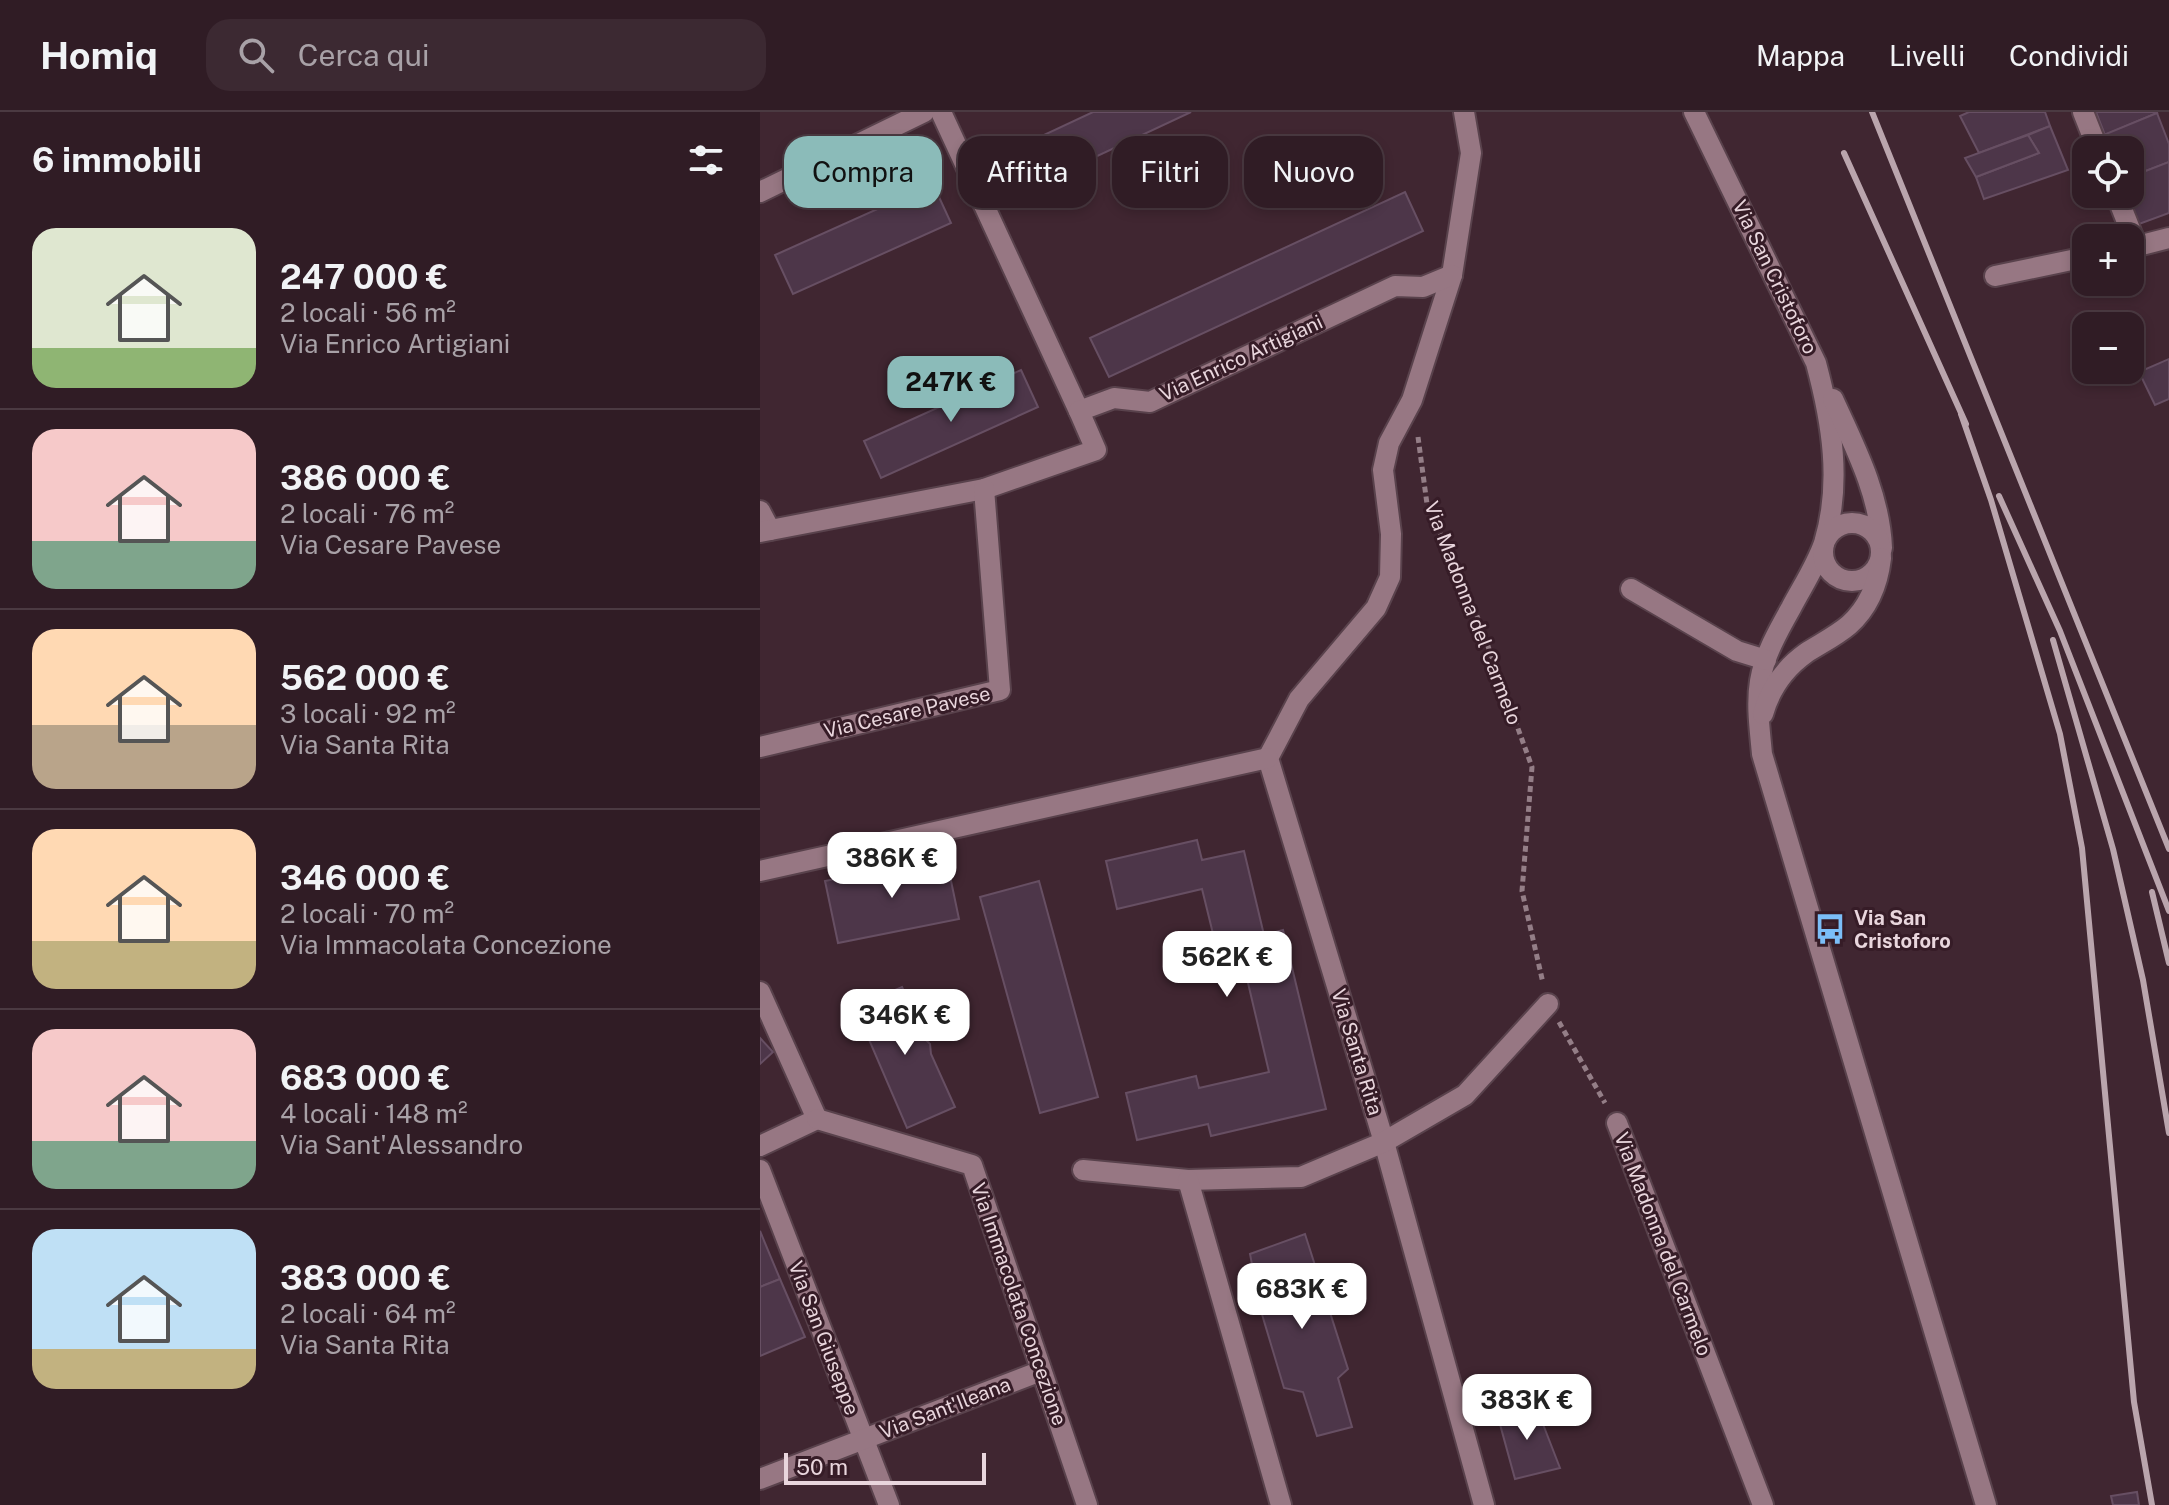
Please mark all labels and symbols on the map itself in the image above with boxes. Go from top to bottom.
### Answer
street label: Via San Cristoforo [1727,196,1823,358]
street label: Via Enrico Artigiani [1156,310,1326,406]
pin: 247K € [886,356,1016,424]
street label: Via Madonna del Carmelo [1419,498,1527,728]
street label: Via Cesare Pavese [821,681,993,743]
pin: 386K € [827,832,957,900]
place label: Via San Cristoforo [1854,906,1951,953]
bus stop icon: Via San Cristoforo [1813,912,1847,946]
pin: 562K € [1162,931,1292,999]
street label: Via Santa Rita [1326,986,1388,1118]
pin: 346K € [840,989,970,1057]
street label: Via Madonna del Carmelo [1609,1129,1717,1359]
street label: Via Immacolata Concezione [966,1179,1072,1429]
street label: Via San Giuseppe [784,1258,864,1418]
pin: 683K € [1237,1263,1367,1331]
street label: Via Sant'Ileana [876,1372,1014,1444]
pin: 383K € [1462,1374,1592,1442]
scale bar [784,1449,986,1485]

